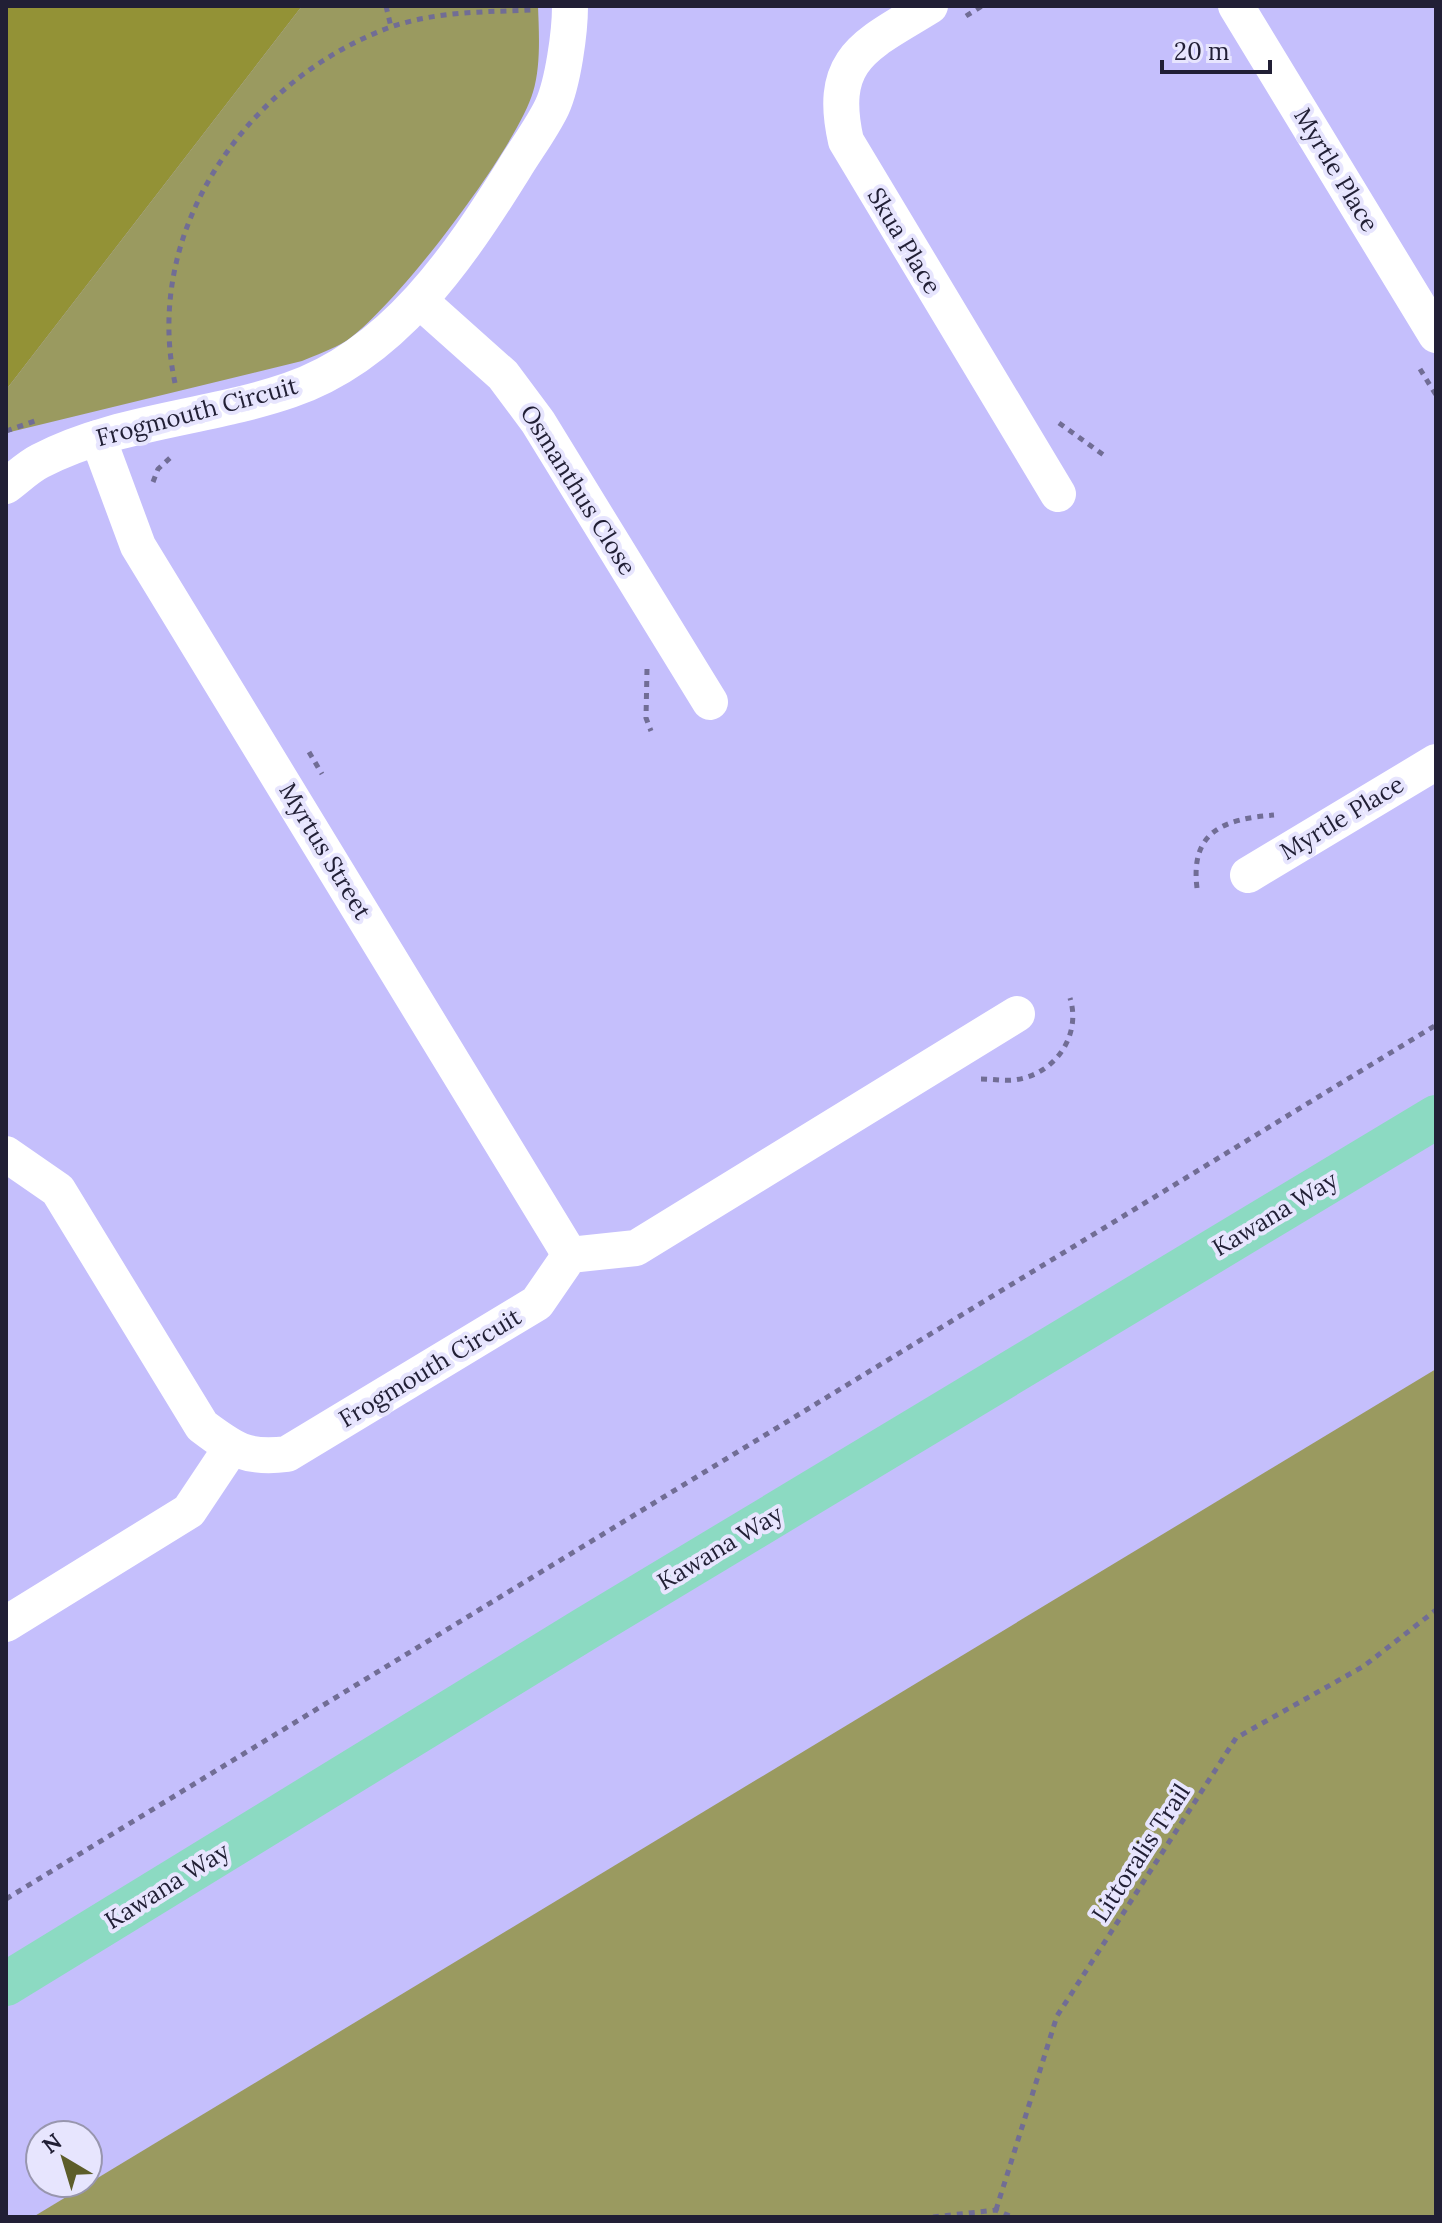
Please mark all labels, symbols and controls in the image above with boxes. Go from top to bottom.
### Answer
scale bar [1162,24,1270,74]
text: 20 m [1174,36,1230,67]
street label: Myrtle Place [1287,102,1386,237]
street label: Skua Place [861,182,948,300]
street label: Frogmouth Circuit [93,370,302,453]
street label: Osmanthus Close [514,399,643,581]
street label: Myrtle Place [1274,768,1409,867]
street label: Myrtus Street [272,777,379,925]
street label: Kawana Way [1206,1164,1343,1263]
street label: Frogmouth Circuit [333,1300,527,1434]
street label: Kawana Way [651,1498,788,1597]
street label: Littoralis Trail [1085,1778,1197,1927]
street label: Kawana Way [99,1835,235,1936]
north arrow [24,2119,104,2199]
text: N [36,2127,67,2160]

